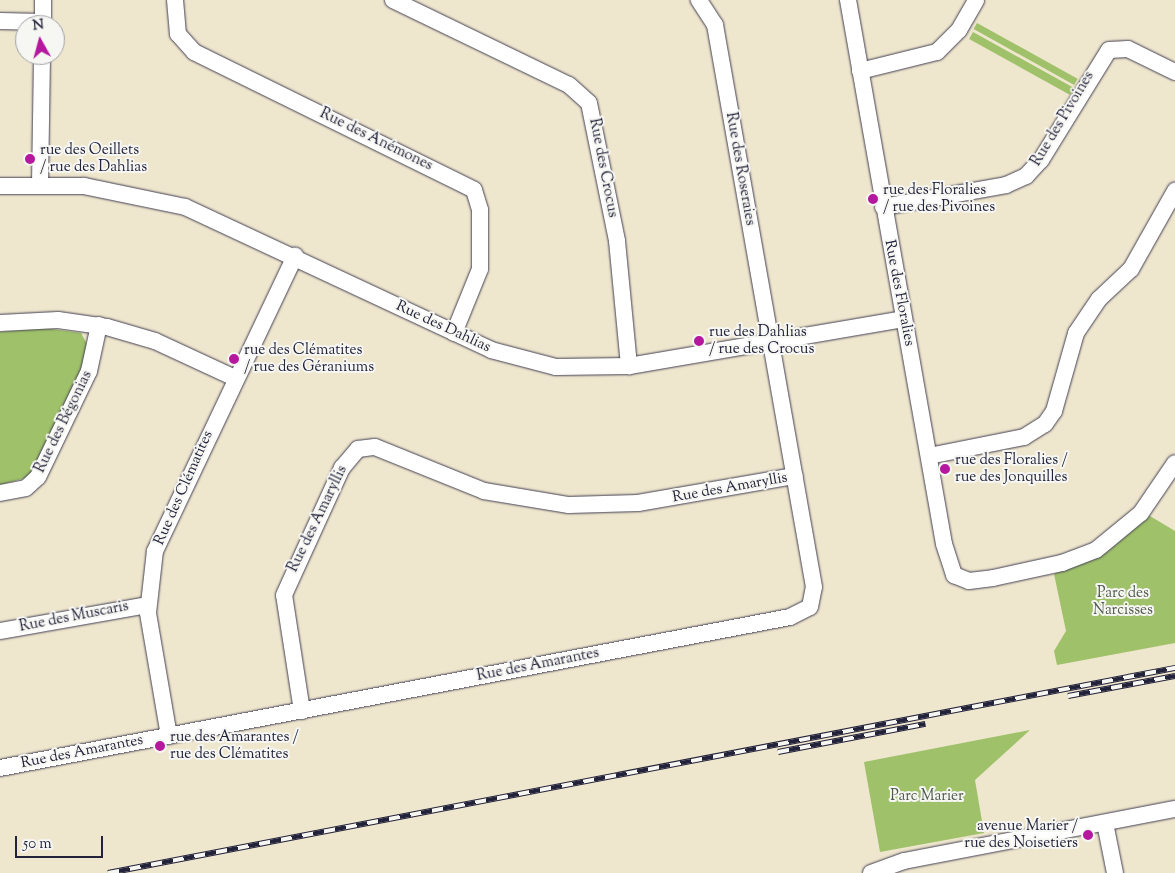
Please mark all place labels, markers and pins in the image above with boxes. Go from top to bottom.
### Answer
place label: rue des Oeillets / rue des Dahlias [40,141,147,176]
marker: rue des Oeillets / rue des Dahlias [24,153,36,165]
place label: rue des Floralies / rue des Pivoines [883,181,995,216]
marker: rue des Floralies / rue des Pivoines [867,193,879,205]
place label: rue des Dahlias / rue des Crocus [709,323,814,358]
marker: rue des Dahlias / rue des Crocus [693,335,705,347]
place label: rue des Clématites / rue des Géraniums [244,341,374,376]
marker: rue des Clématites / rue des Géraniums [228,353,240,365]
place label: rue des Floralies / rue des Jonquilles [955,451,1068,486]
marker: rue des Floralies / rue des Jonquilles [939,463,951,475]
place label: rue des Amarantes / rue des Clématites [170,728,299,763]
marker: rue des Amarantes / rue des Clématites [154,740,166,752]
place label: avenue Marier / rue des Noisetiers [964,817,1078,852]
marker: avenue Marier / rue des Noisetiers [1082,829,1094,841]

